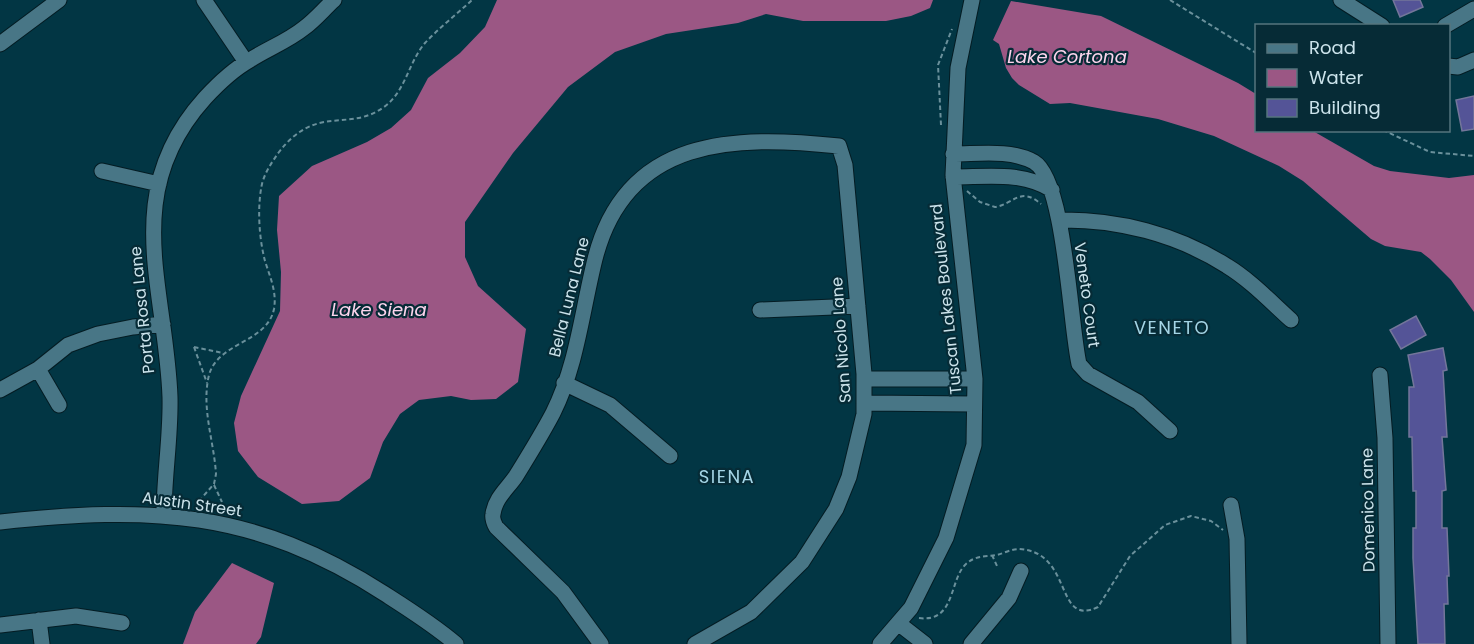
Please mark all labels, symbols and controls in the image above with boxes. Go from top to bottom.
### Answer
legend [1255,24,1450,132]
text: Road [1309,35,1356,60]
water label: Lake Cortona [1007,44,1127,69]
text: Water [1309,65,1363,90]
text: Building [1309,95,1381,120]
street label: Tuscan Lakes Boulevard [925,203,967,395]
street label: Bella Luna Lane [543,234,595,359]
street label: Veneto Court [1068,241,1106,349]
street label: Porta Rosa Lane [124,245,160,375]
street label: San Nicolo Lane [825,276,857,404]
water label: Lake Siena [331,297,427,322]
district label: VENETO [1134,315,1210,340]
street label: Domenico Lane [1355,448,1381,572]
district label: SIENA [699,464,755,489]
street label: Austin Street [141,486,244,522]

